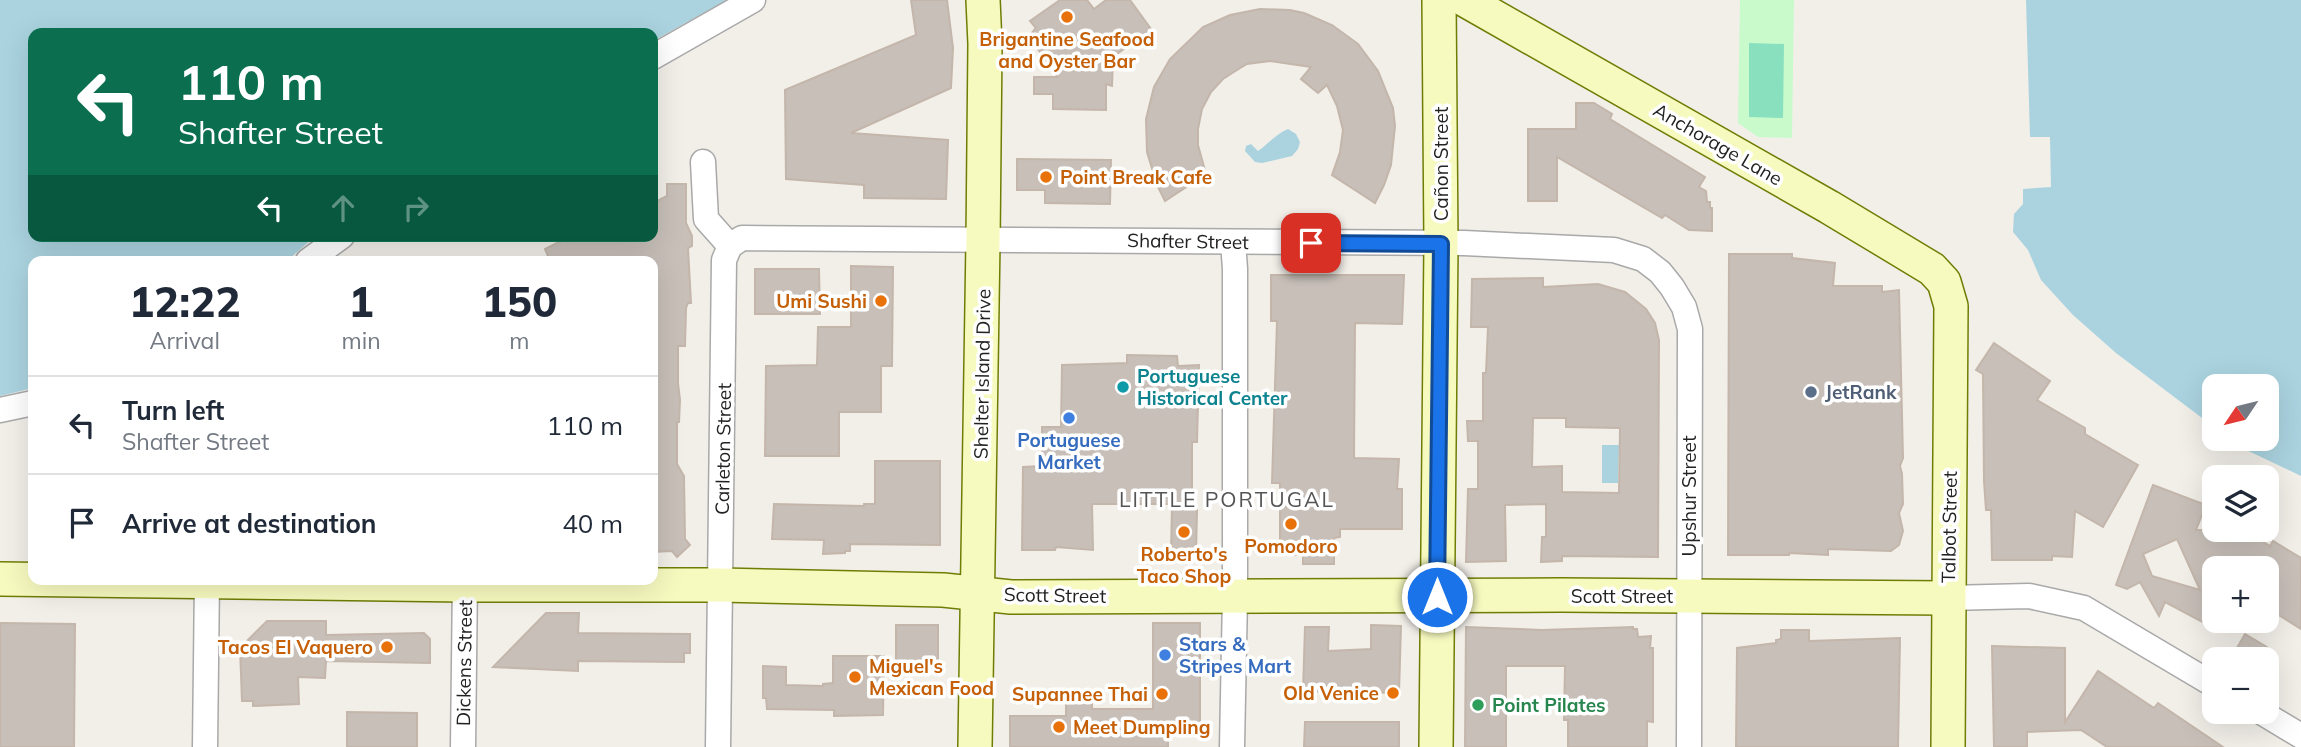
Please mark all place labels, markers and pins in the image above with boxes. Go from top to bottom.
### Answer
marker: Brigantine Seafood and Oyster Bar [1059,9,1075,25]
place label: Brigantine Seafood and Oyster Bar [979,27,1155,73]
place label: Point Break Cafe [1060,165,1212,189]
marker: Point Break Cafe [1038,169,1054,185]
pin [1281,213,1341,273]
place label: Umi Sushi [776,289,867,313]
marker: Umi Sushi [873,293,889,309]
place label: Portuguese Historical Center [1137,364,1288,410]
marker: Portuguese Historical Center [1115,379,1131,395]
place label: JetRank [1825,380,1897,404]
marker: JetRank [1803,384,1819,400]
marker: Portuguese Market [1061,410,1077,426]
place label: Portuguese Market [1017,428,1121,474]
marker: Pomodoro [1283,516,1299,532]
marker: Roberto's Taco Shop [1176,524,1192,540]
place label: Pomodoro [1244,534,1338,558]
place label: Roberto's Taco Shop [1137,542,1232,588]
place label: Stars & Stripes Mart [1179,632,1291,678]
place label: Tacos El Vaquero [218,635,373,659]
marker: Tacos El Vaquero [379,639,395,655]
marker: Stars & Stripes Mart [1157,647,1173,663]
place label: Miguel's Mexican Food [869,654,994,700]
marker: Miguel's Mexican Food [847,669,863,685]
place label: Old Venice [1283,681,1379,705]
place label: Supannee Thai [1012,682,1148,706]
marker: Old Venice [1385,685,1401,701]
marker: Supannee Thai [1154,686,1170,702]
place label: Point Pilates [1492,693,1606,717]
marker: Point Pilates [1470,697,1486,713]
place label: Meet Dumpling [1073,715,1211,739]
marker: Meet Dumpling [1051,719,1067,735]

